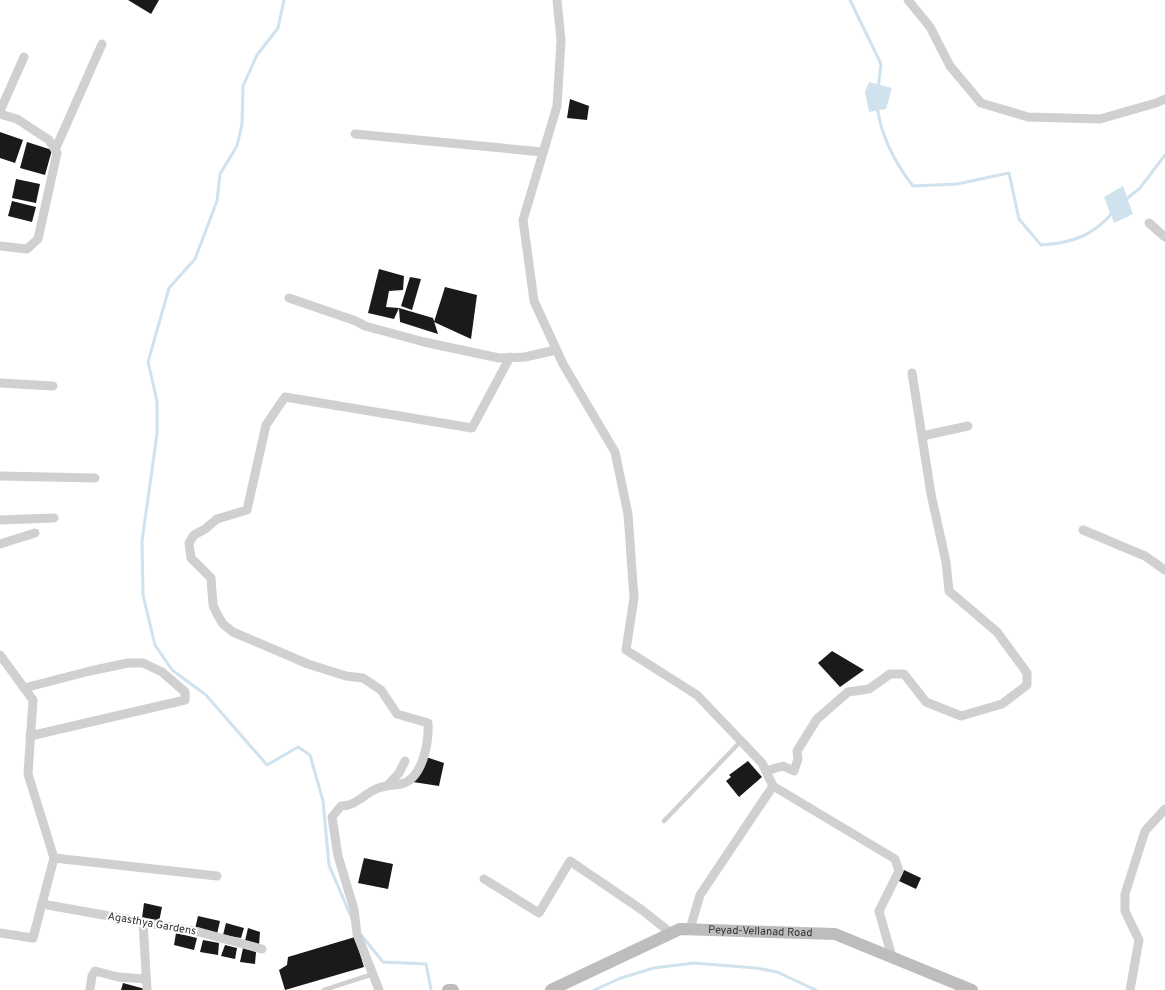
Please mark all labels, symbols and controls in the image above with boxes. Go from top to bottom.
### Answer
street label: Agasthya Gardens [107,909,197,939]
street label: Peyad-Vellanad Road [708,923,813,940]

